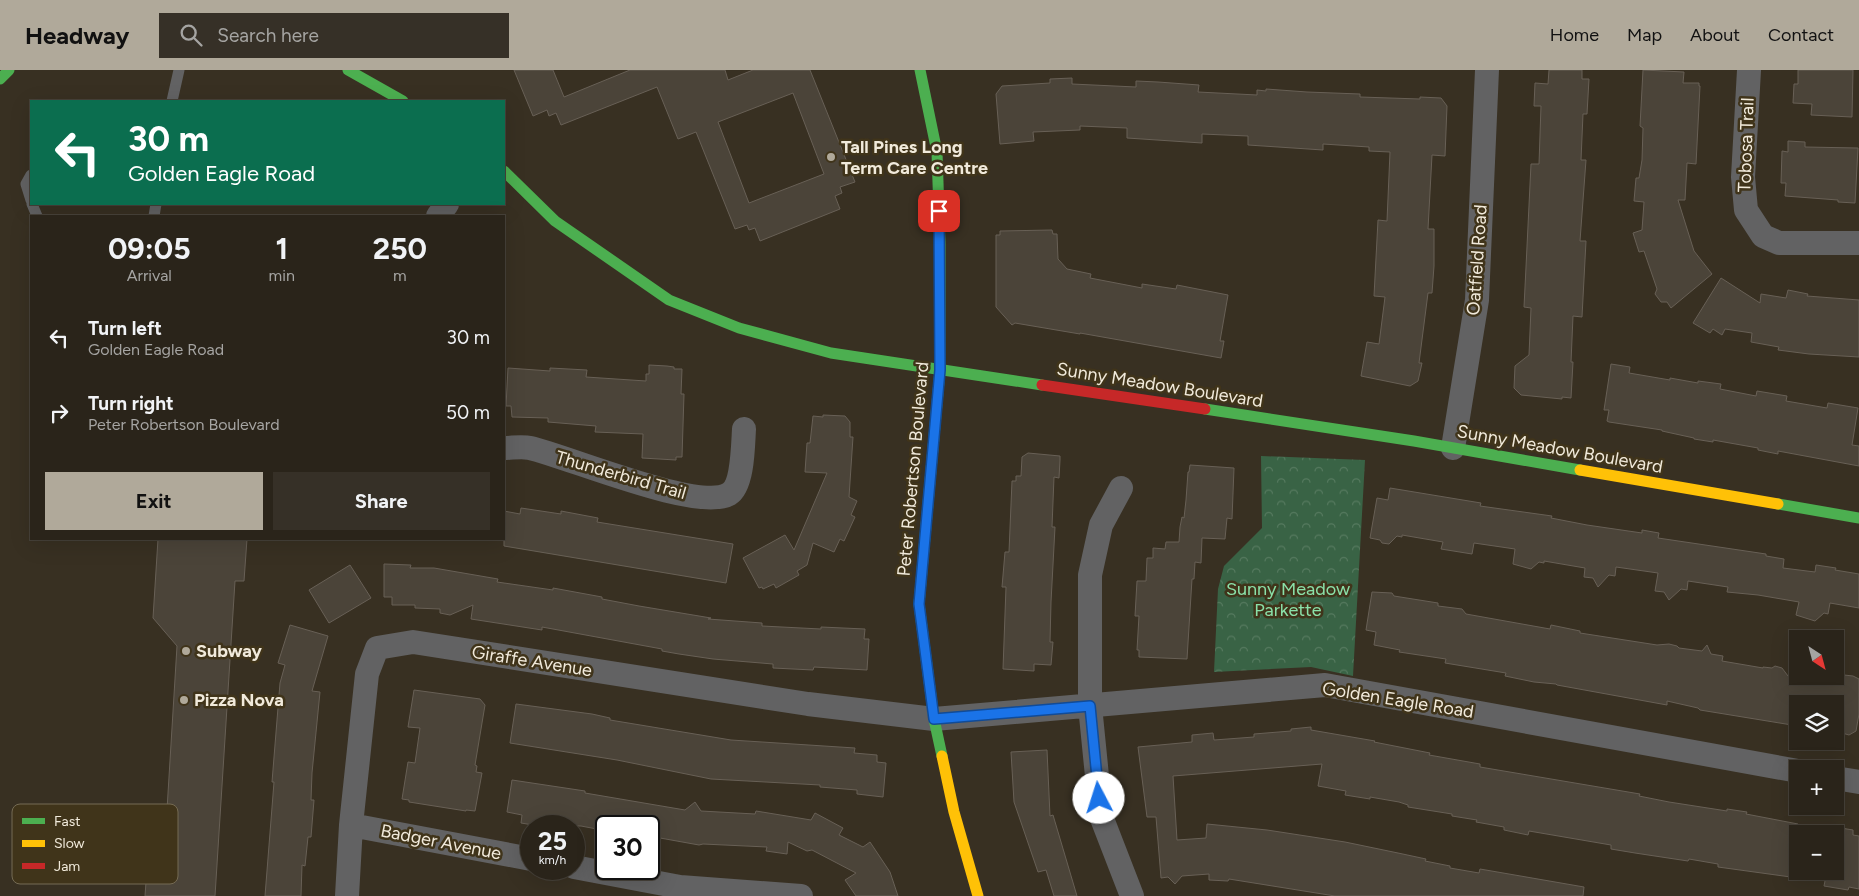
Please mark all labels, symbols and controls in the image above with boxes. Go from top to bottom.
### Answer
search box [159,13,509,58]
text: Headway [25,21,129,50]
icon: search [177,21,205,49]
text: Search here [217,24,319,47]
text: Home [1550,24,1599,46]
text: Map [1627,24,1662,46]
text: About [1690,24,1740,46]
text: Contact [1768,24,1834,46]
street label: Tobosa Trail [1733,97,1759,193]
text: 30 m [128,118,209,160]
icon: left [45,120,110,185]
place label: Tall Pines Long Term Care Centre [841,136,988,179]
marker: Tall Pines Long Term Care Centre [825,151,837,163]
text: Golden Eagle Road [128,160,315,187]
pin [918,190,960,232]
icon: arrive [925,197,953,225]
street label: Oatfield Road [1462,204,1492,316]
text: 09:05 [108,230,191,267]
text: 1 [275,230,288,267]
text: 250 [373,230,427,267]
text: Arrival [127,266,172,285]
text: min [269,266,295,285]
text: m [393,266,407,285]
text: Turn left [88,317,162,340]
icon: left [45,324,73,352]
text: 30 m [447,326,490,349]
text: Golden Eagle Road [88,340,224,359]
street label: Sunny Meadow Boulevard [1055,358,1265,412]
street label: Peter Robertson Boulevard [893,361,933,577]
text: Turn right [88,392,174,415]
icon: right [45,399,73,427]
text: 50 m [446,401,490,424]
text: Peter Robertson Boulevard [88,415,280,434]
street label: Sunny Meadow Boulevard [1455,420,1665,478]
street label: Thunderbird Trail [553,446,689,504]
button: Exit [45,472,263,530]
button: Share [273,472,490,530]
park label: Sunny Meadow Parkette [1226,578,1350,621]
north arrow [1789,630,1844,685]
map controls [1789,630,1844,880]
place label: Subway [196,640,263,662]
street label: Giraffe Avenue [470,641,594,681]
marker: Subway [180,645,192,657]
street label: Golden Eagle Road [1321,677,1475,723]
place label: Pizza Nova [194,689,284,711]
marker: Pizza Nova [178,694,190,706]
button: layers [1789,695,1844,750]
button: + [1789,760,1844,815]
position arrow [1072,771,1124,823]
legend [12,804,178,884]
text: Fast [54,813,80,830]
speed limit sign: 30 [595,815,660,880]
street label: Badger Avenue [379,820,503,865]
button: − [1789,825,1844,880]
text: 25 [538,826,567,856]
text: Slow [54,835,85,852]
text: km/h [539,853,566,867]
text: Jam [54,858,80,875]

